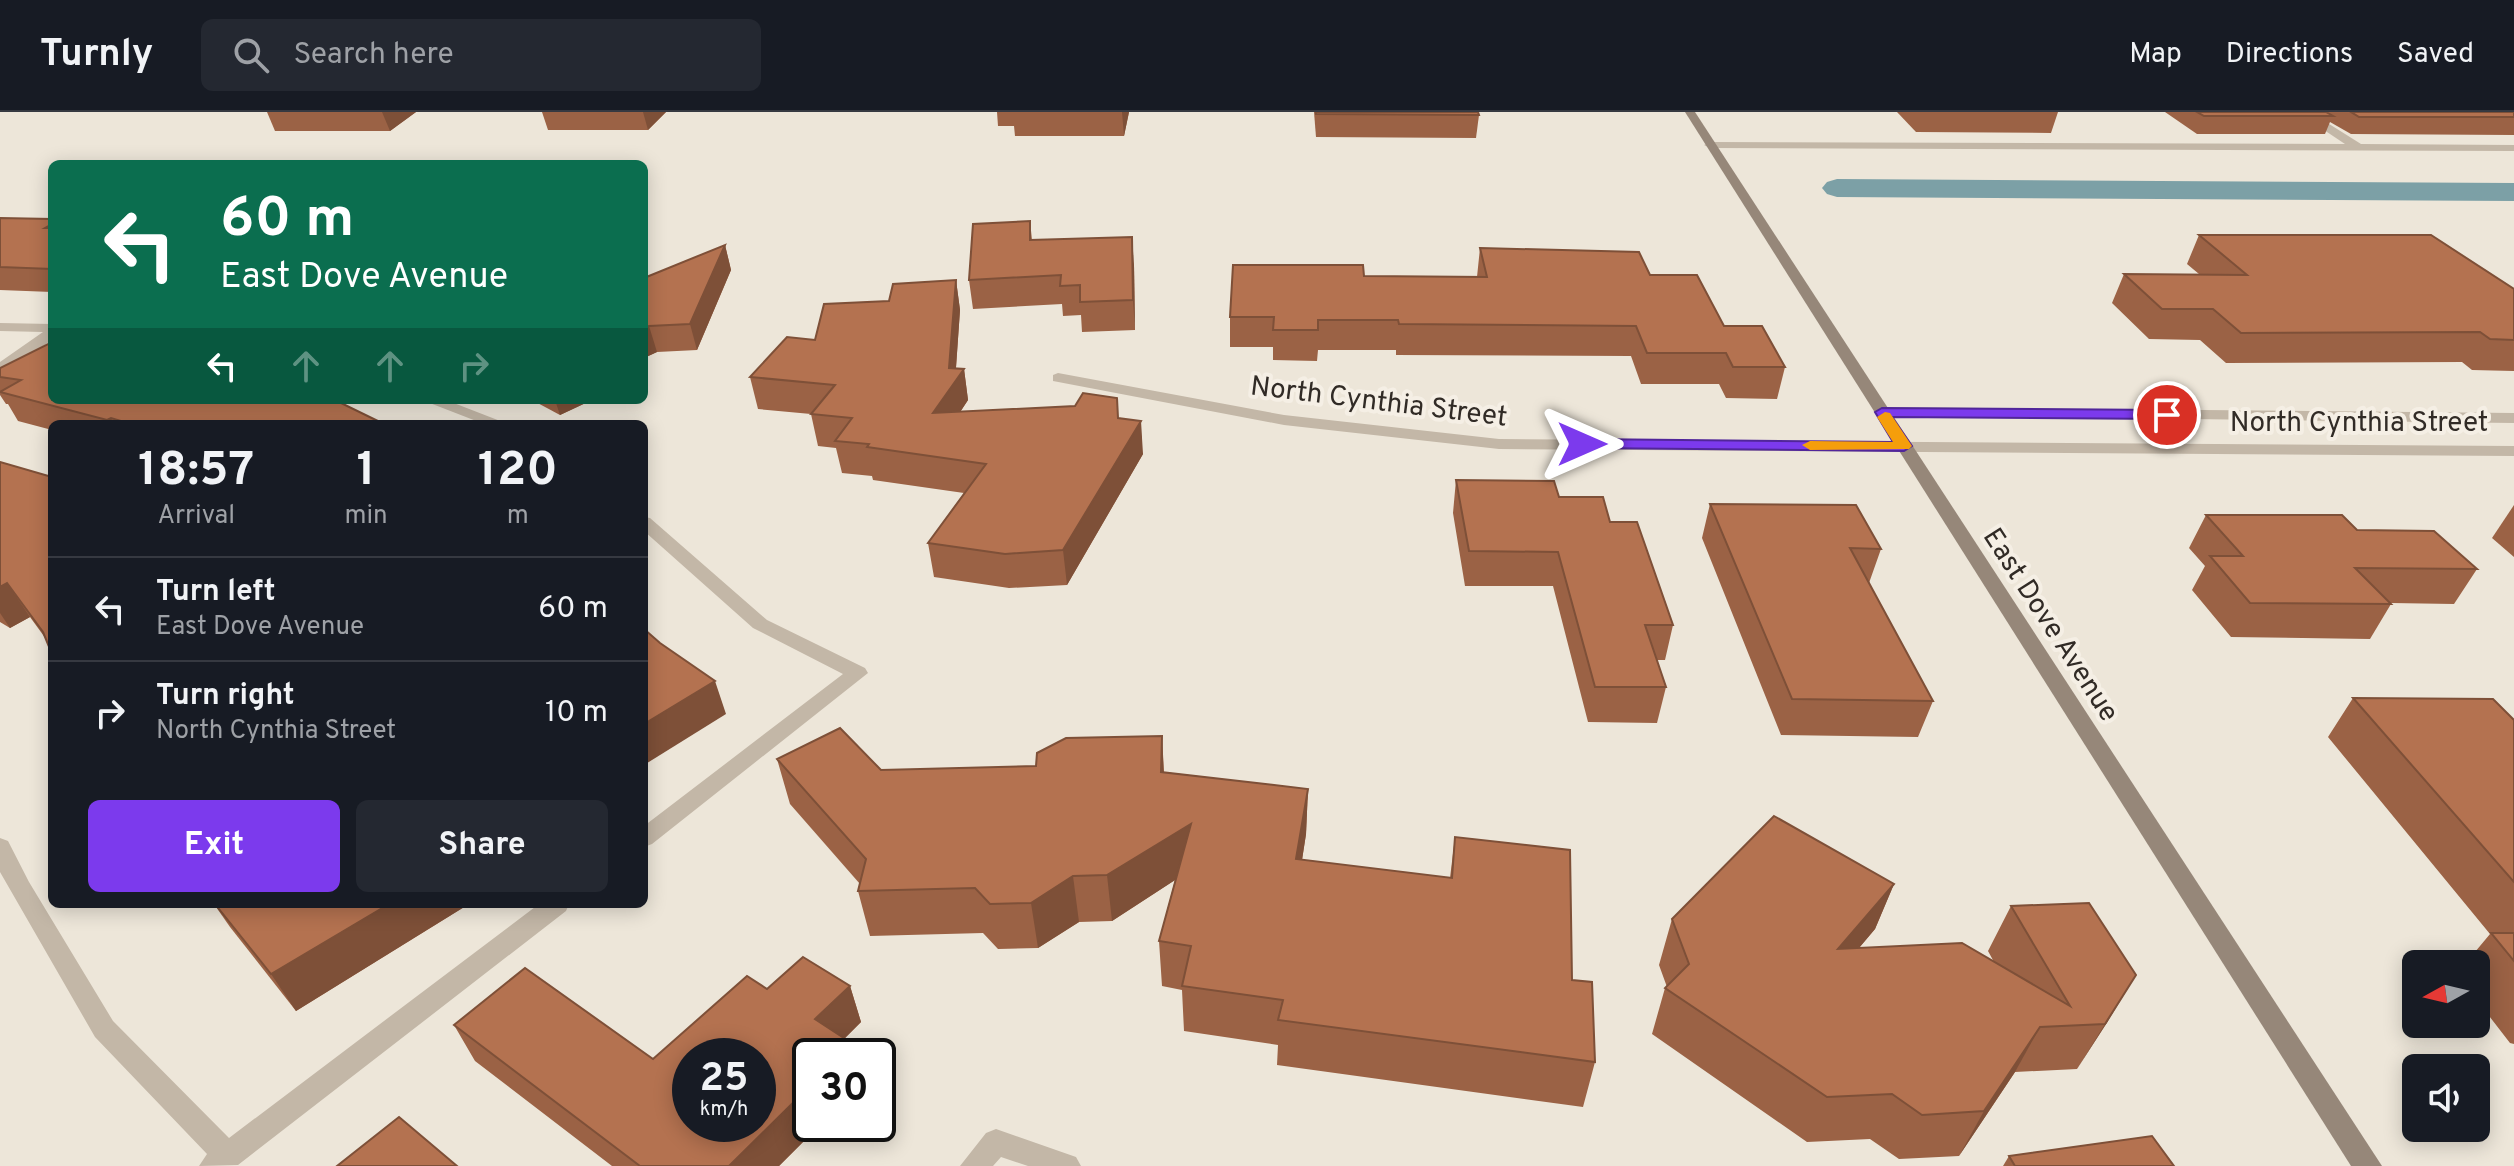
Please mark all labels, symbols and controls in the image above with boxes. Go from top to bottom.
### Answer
search box [201,19,761,91]
text: Turnly [40,31,153,80]
icon: search [229,33,273,77]
text: Search here [293,37,454,74]
text: Map [2129,37,2182,73]
text: Directions [2226,37,2353,73]
text: Saved [2397,37,2474,73]
text: 60 m [220,186,354,256]
icon: left [88,192,192,296]
text: East Dove Avenue [220,255,508,301]
icon: left [200,344,244,388]
icon: ahead [284,344,328,388]
icon: ahead [368,344,412,388]
icon: right [452,344,496,388]
street label: North Cynthia Street [1248,369,1509,437]
pin [2133,381,2201,449]
icon: arrive [2145,393,2189,437]
position arrow [1540,402,1624,486]
street label: North Cynthia Street [2230,406,2488,442]
text: 18:57 [138,442,254,502]
text: 1 [356,442,376,502]
text: 120 [478,442,558,502]
text: Arrival [157,500,235,533]
text: min [344,500,388,533]
text: m [507,500,529,533]
street label: East Dove Avenue [1973,522,2126,729]
text: Turn left [156,574,276,611]
icon: left [88,587,132,631]
text: 60 m [538,591,608,628]
text: East Dove Avenue [156,611,364,644]
text: Turn right [156,678,294,715]
icon: right [88,691,132,735]
text: 10 m [545,695,608,732]
text: North Cynthia Street [156,715,396,748]
button: Exit [88,800,340,892]
button: Share [356,800,608,892]
north arrow [2402,950,2490,1038]
map controls [2402,950,2490,1142]
speed limit sign: 30 [792,1038,896,1142]
button: sound [2402,1054,2490,1142]
text: 25 [700,1055,748,1105]
text: km/h [700,1097,748,1123]

